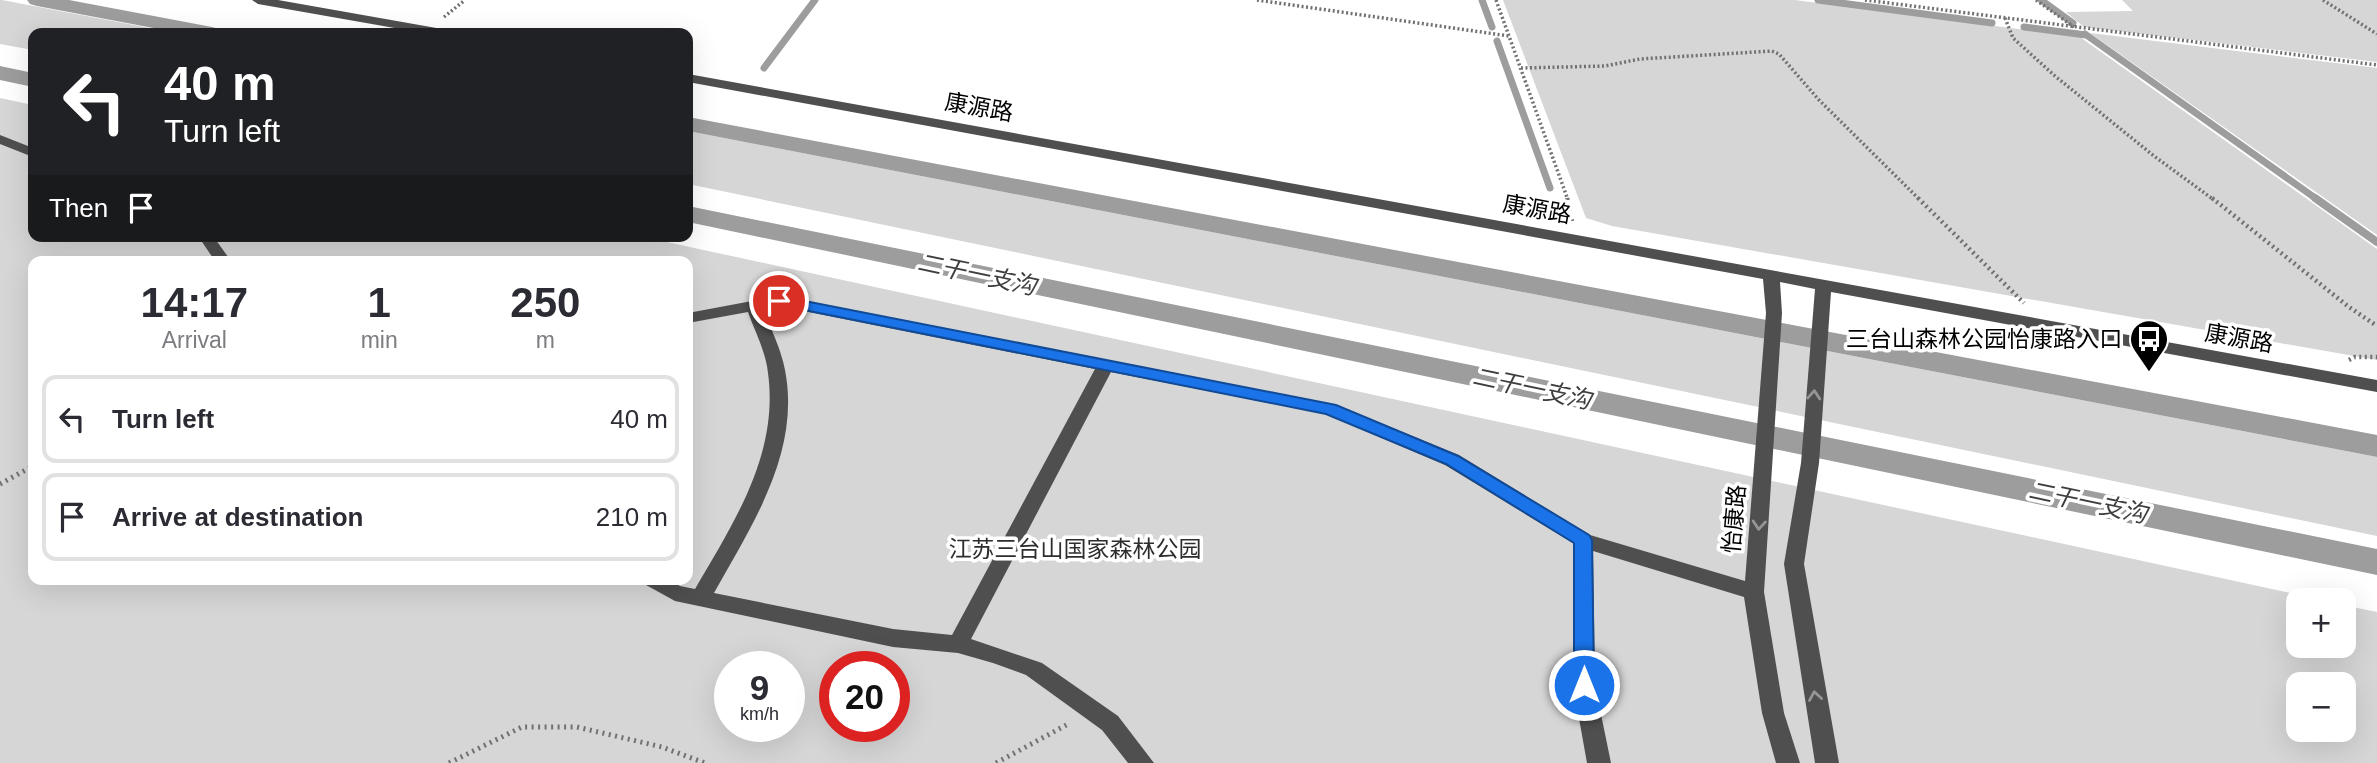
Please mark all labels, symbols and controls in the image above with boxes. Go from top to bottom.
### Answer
icon: left [49,56,140,147]
text: 40 m [164,56,276,110]
street label: 康源路 [943,88,1015,126]
text: Turn left [164,113,280,149]
icon: arrive [122,189,160,227]
street label: 康源路 [1501,190,1573,228]
text: Then [49,193,108,223]
water label: 二干一支沟 [916,248,1041,300]
pin [749,271,809,331]
text: 14:17 [141,279,248,326]
text: 1 [367,279,391,326]
text: 250 [510,279,580,326]
icon: arrive [760,282,798,320]
bus stop icon: 三台山森林公园怡康路入口 [2128,318,2170,373]
street label: 康源路 [2203,319,2275,357]
place label: 三台山森林公园怡康路入口 [1846,326,2122,352]
text: Arrival [162,327,227,353]
text: min [361,327,398,353]
text: m [536,327,555,353]
water label: 二干一支沟 [1471,362,1596,414]
one-way arrow [1807,390,1822,401]
icon: left [53,400,91,438]
text: Turn left [112,404,214,434]
text: 40 m [610,404,668,434]
water label: 二干一支沟 [2027,476,2152,528]
street label: 怡康路 [1718,483,1750,555]
icon: arrive [53,498,91,536]
text: Arrive at destination [112,502,363,532]
text: 210 m [596,502,668,532]
one-way arrow [1752,519,1767,530]
park label: 江苏三台山国家森林公园 [949,536,1202,562]
map controls [2286,588,2356,742]
button: + [2286,588,2356,658]
position arrow [1547,648,1621,722]
speed limit sign: 20 [819,651,910,742]
text: 9 [750,668,769,707]
button: − [2286,672,2356,742]
one-way arrow [1808,690,1823,702]
text: km/h [740,704,779,724]

